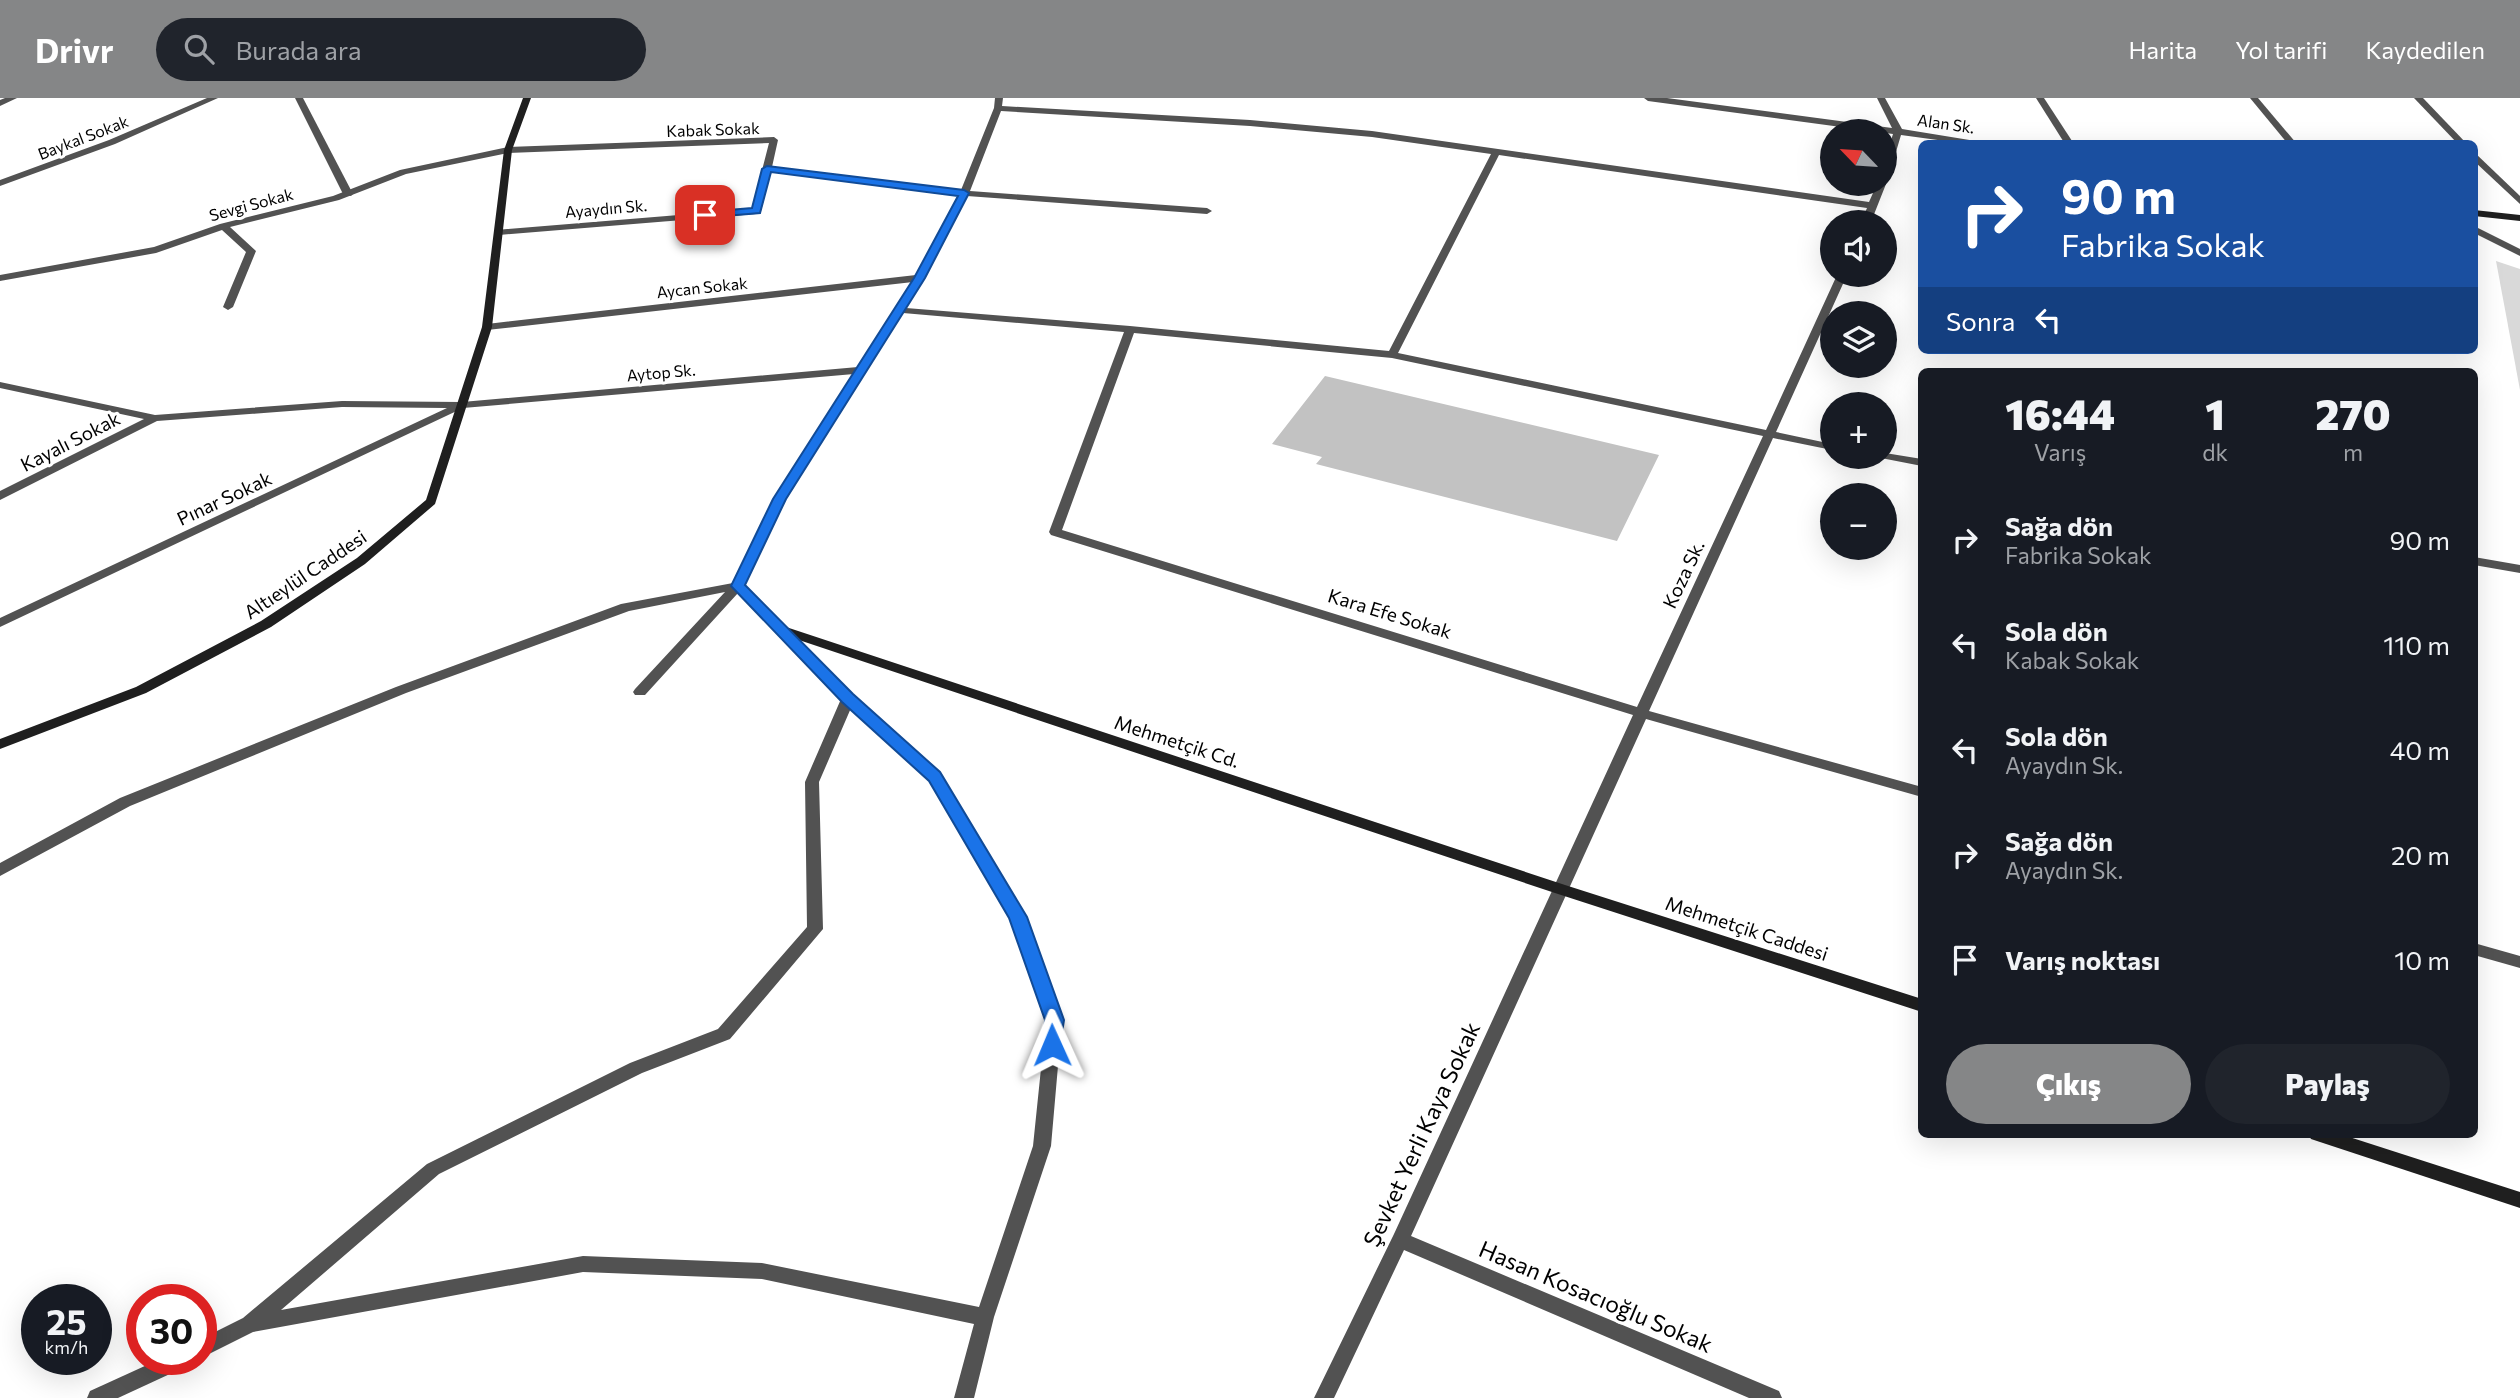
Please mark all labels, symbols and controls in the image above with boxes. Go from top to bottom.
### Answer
search box [156,18,646,81]
text: Drivr [35,29,114,70]
icon: search [180,30,218,68]
text: Burada ara [236,34,362,65]
text: Harita [2128,35,2197,64]
text: Yol tarifi [2235,35,2327,64]
text: Kaydedilen [2365,35,2485,64]
street label: Alan Sk. [1916,110,1976,136]
street label: Baykal Sokak [35,111,131,163]
street label: Kabak Sokak [666,118,760,140]
north arrow [1820,119,1897,196]
map controls [1820,119,1897,560]
text: 90 m [2061,164,2176,224]
icon: right [1946,168,2037,259]
street label: Sevgi Sokak [207,184,295,224]
pin [675,185,735,245]
street label: Ayaydın Sk. [564,195,648,221]
icon: arrive [686,196,724,234]
button: sound [1820,210,1897,287]
text: Fabrika Sokak [2061,224,2265,264]
street label: Aycan Sokak [655,273,749,301]
button: layers [1820,301,1897,378]
icon: left [2029,301,2067,339]
text: Sonra [1946,305,2015,336]
street label: Aytop Sk. [626,360,696,384]
text: 16:44 [2005,387,2115,439]
text: 1 [2205,387,2225,439]
text: 270 [2315,387,2391,439]
button: + [1820,392,1897,469]
street label: Kayalı Sokak [16,406,124,476]
text: Varış [2034,438,2086,466]
text: dk [2202,438,2228,466]
text: m [2343,438,2363,466]
street label: Pınar Sokak [173,466,275,530]
button: − [1820,483,1897,560]
text: Sağa dön [2005,510,2113,541]
icon: right [1946,521,1984,559]
text: 90 m [2390,524,2450,555]
street label: Altıeylül Caddesi [239,525,371,623]
street label: Koza Sk. [1657,536,1709,612]
text: Fabrika Sokak [2005,541,2152,569]
street label: Kara Efe Sokak [1325,583,1455,643]
text: Sola dön [2005,615,2108,646]
icon: left [1946,626,1984,664]
text: 110 m [2383,629,2450,660]
text: Kabak Sokak [2005,646,2139,674]
street label: Mehmetçik Cd. [1112,710,1242,772]
text: Sola dön [2005,720,2108,751]
icon: left [1946,731,1984,769]
text: 40 m [2390,734,2450,765]
text: Ayaydın Sk. [2005,751,2123,779]
text: Sağa dön [2005,825,2113,856]
icon: right [1946,836,1984,874]
text: 20 m [2391,839,2450,870]
text: Ayaydın Sk. [2005,856,2123,884]
street label: Mehmetçik Caddesi [1663,891,1831,965]
icon: arrive [1946,941,1984,979]
text: Varış noktası [2005,944,2160,975]
text: 10 m [2394,944,2450,975]
position arrow [1015,1008,1089,1082]
street label: Şevket Yerli Kaya Sokak [1357,1017,1486,1251]
button: Çıkış [1946,1044,2191,1124]
button: Paylaş [2205,1044,2450,1124]
street label: Hasan Kosacıoğlu Sokak [1475,1234,1717,1358]
speed limit sign: 30 [126,1284,217,1375]
text: 25 [46,1299,87,1342]
text: km/h [45,1336,88,1358]

